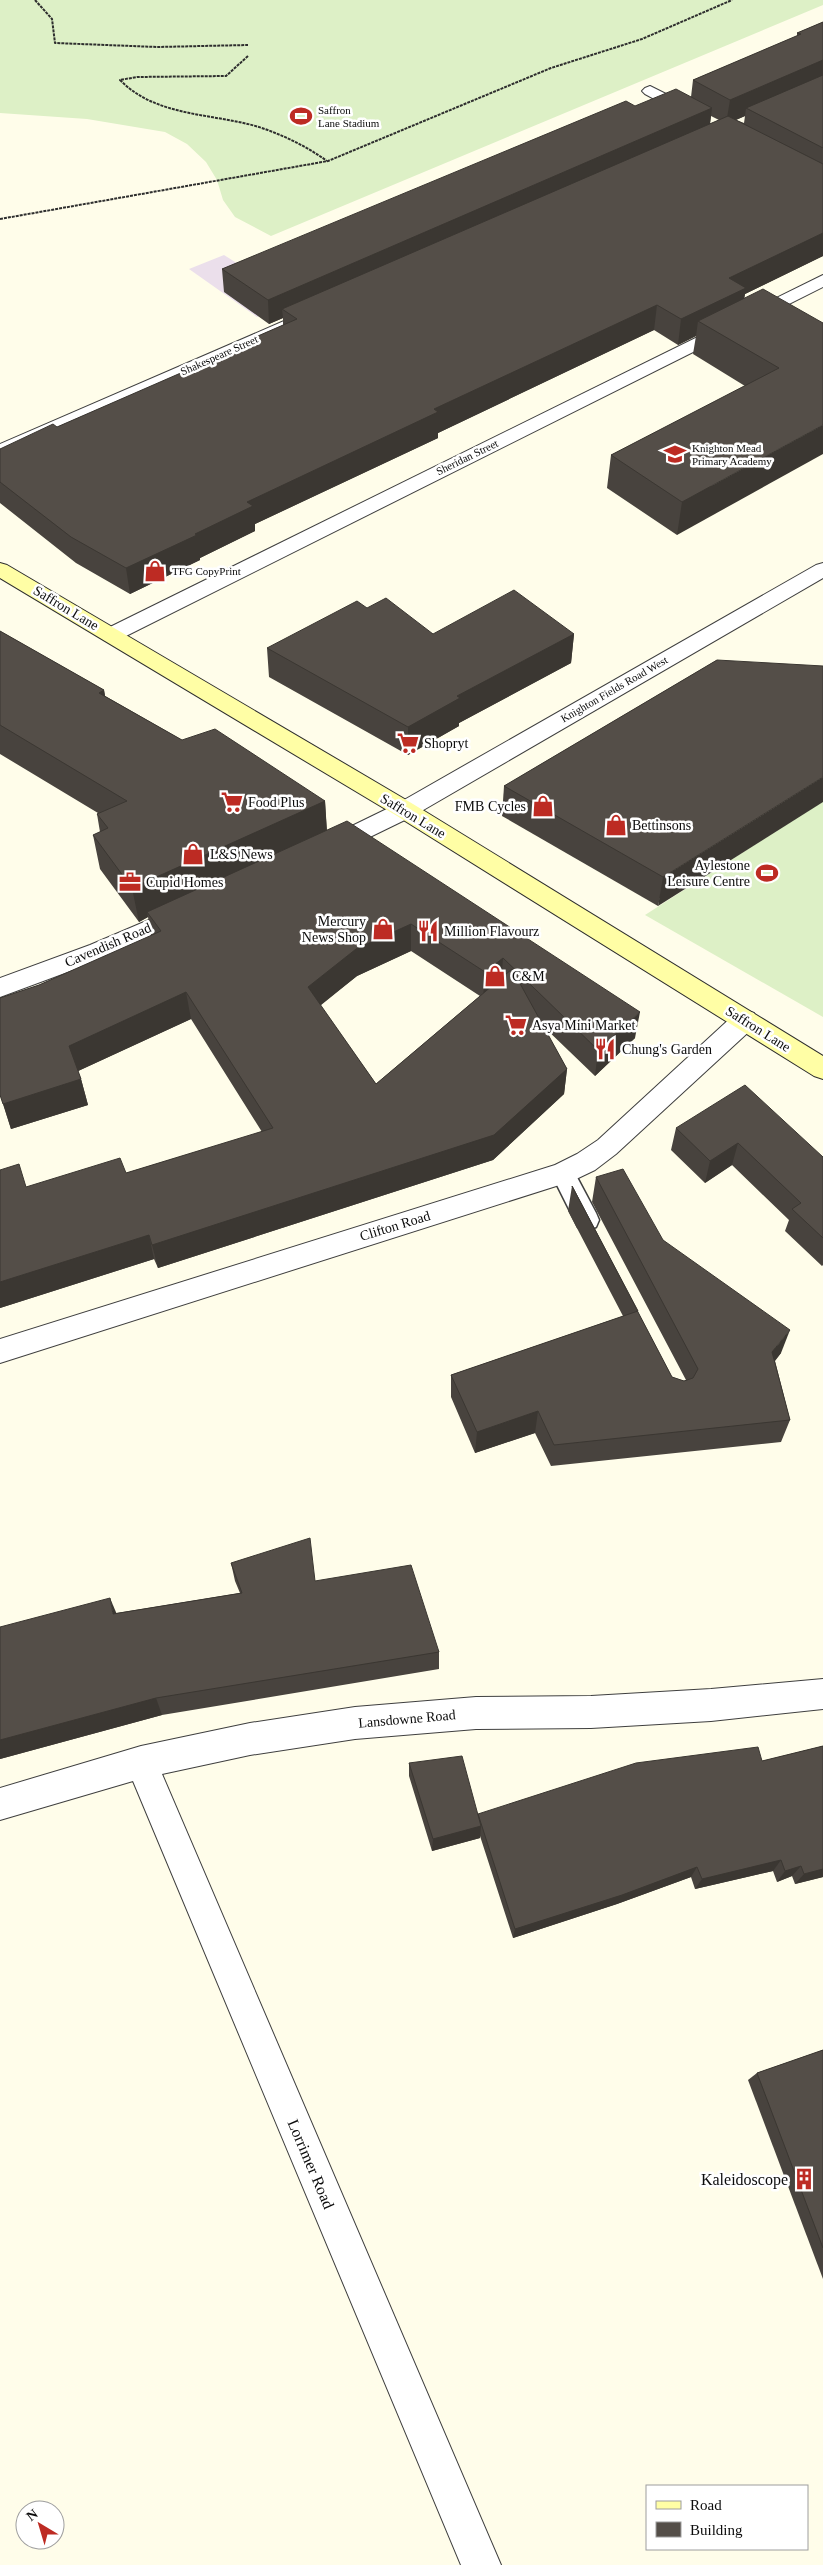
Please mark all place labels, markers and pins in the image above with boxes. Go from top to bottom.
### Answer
sports icon: Saffron Lane Stadium [288,103,314,129]
place label: Saffron Lane Stadium [318,104,380,129]
school or university icon: Knighton Mead Primary Academy [662,441,688,467]
place label: Knighton Mead Primary Academy [692,442,772,467]
shop icon: TFG CopyPrint [142,558,168,584]
place label: TFG CopyPrint [172,565,241,577]
supermarket icon: Shopryt [395,730,421,756]
place label: Shopryt [424,736,468,751]
supermarket icon: Food Plus [219,789,245,815]
shop icon: FMB Cycles [530,793,556,819]
place label: Food Plus [248,795,304,810]
place label: FMB Cycles [455,799,526,814]
shop icon: Bettinsons [603,812,629,838]
place label: Bettinsons [632,818,691,833]
shop icon: L&S News [180,841,206,867]
place label: L&S News [210,847,273,862]
place label: Aylestone Leisure Centre [667,858,750,889]
sports icon: Aylestone Leisure Centre [754,860,780,886]
office icon: Cupid Homes [117,869,143,895]
place label: Cupid Homes [146,875,223,890]
place label: Mercury News Shop [302,914,366,945]
shop icon: Mercury News Shop [370,916,396,942]
restaurant icon: Million Flavourz [415,918,441,944]
place label: Million Flavourz [444,924,539,939]
shop icon: C&M [482,963,508,989]
place label: C&M [512,969,545,984]
supermarket icon: Asya Mini Market [503,1012,529,1038]
place label: Asya Mini Market [532,1018,636,1033]
restaurant icon: Chung's Garden [592,1036,618,1062]
place label: Chung's Garden [622,1042,712,1057]
building icon: Kaleidoscope [791,2166,817,2192]
place label: Kaleidoscope [701,2171,788,2189]

